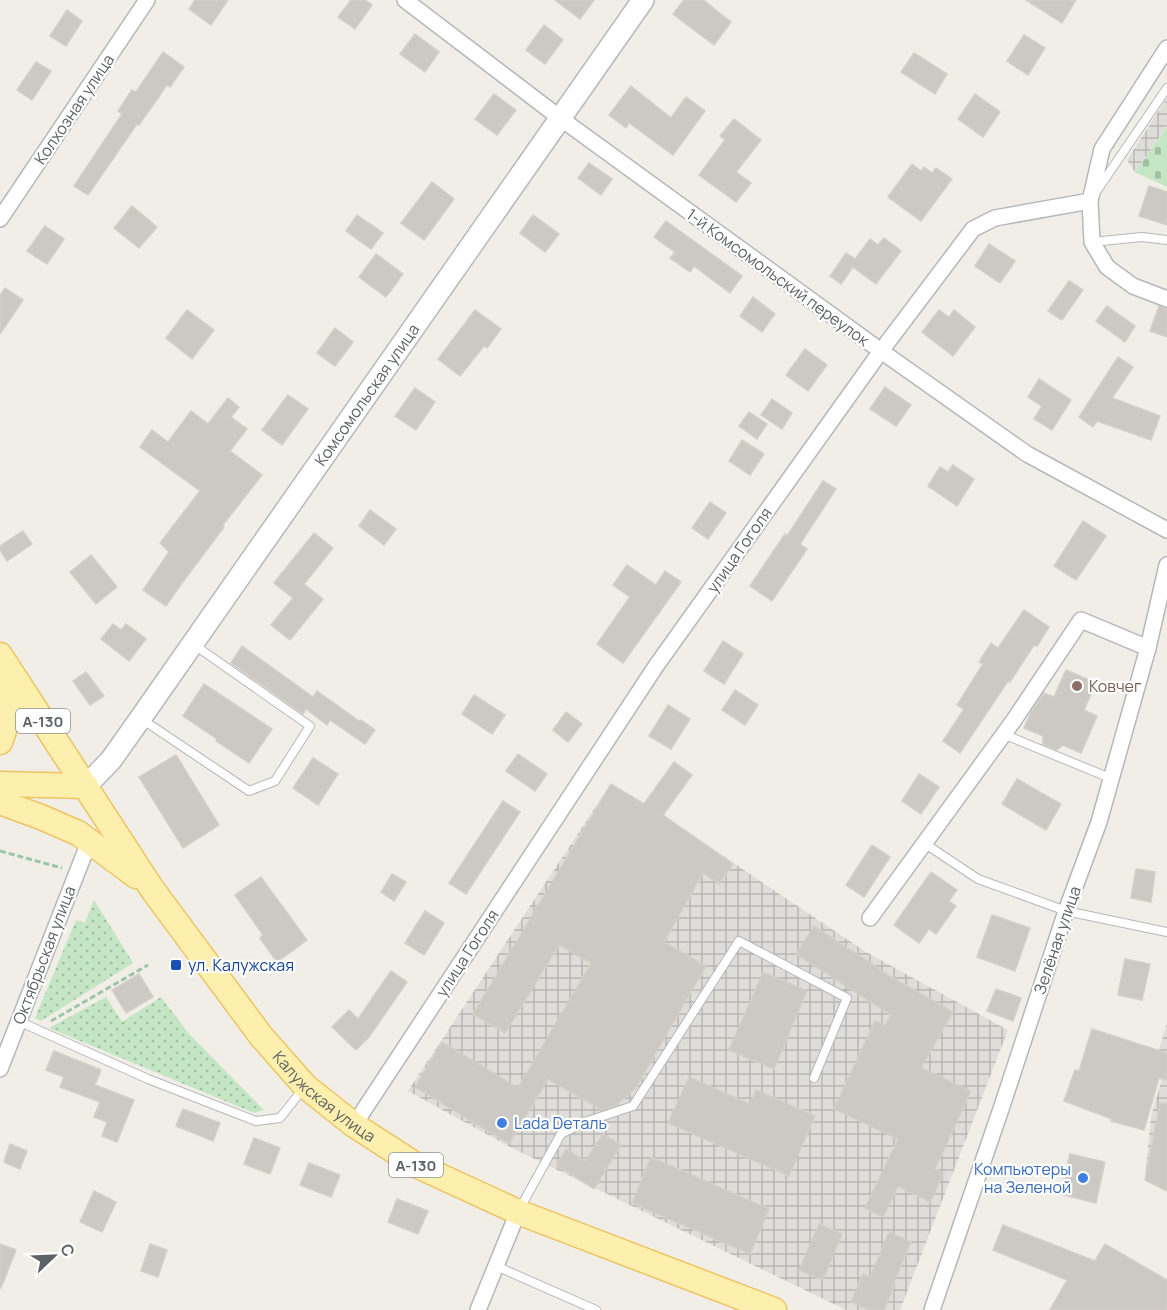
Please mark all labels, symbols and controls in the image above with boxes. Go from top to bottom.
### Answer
street label: Колхозная улица [29,50,119,168]
street label: 1-й Комсомольский переулок [682,203,875,351]
street label: Комсомольская улица [309,319,424,470]
street label: улица Гоголя [701,503,777,597]
place label: Ковчег [1089,675,1142,697]
marker: Ковчег [1070,679,1084,693]
road number: А-130 [16,709,70,733]
street label: Октябрьская улица [7,883,81,1027]
street label: Зелёная улица [1028,883,1086,997]
street label: улица Гоголя [431,905,503,1001]
place label: ул. Калужская [188,954,294,976]
marker: ул. Калужская [169,958,183,972]
street label: Калужская улица [268,1046,380,1147]
place label: Lada Dеталь [514,1112,607,1134]
marker: Lada Dеталь [495,1116,509,1130]
road number: А-130 [389,1153,443,1177]
place label: Компьютеры на Зеленой [974,1158,1071,1198]
marker: Компьютеры на Зеленой [1076,1171,1090,1185]
north arrow [24,1226,84,1286]
text: С [55,1240,80,1260]

